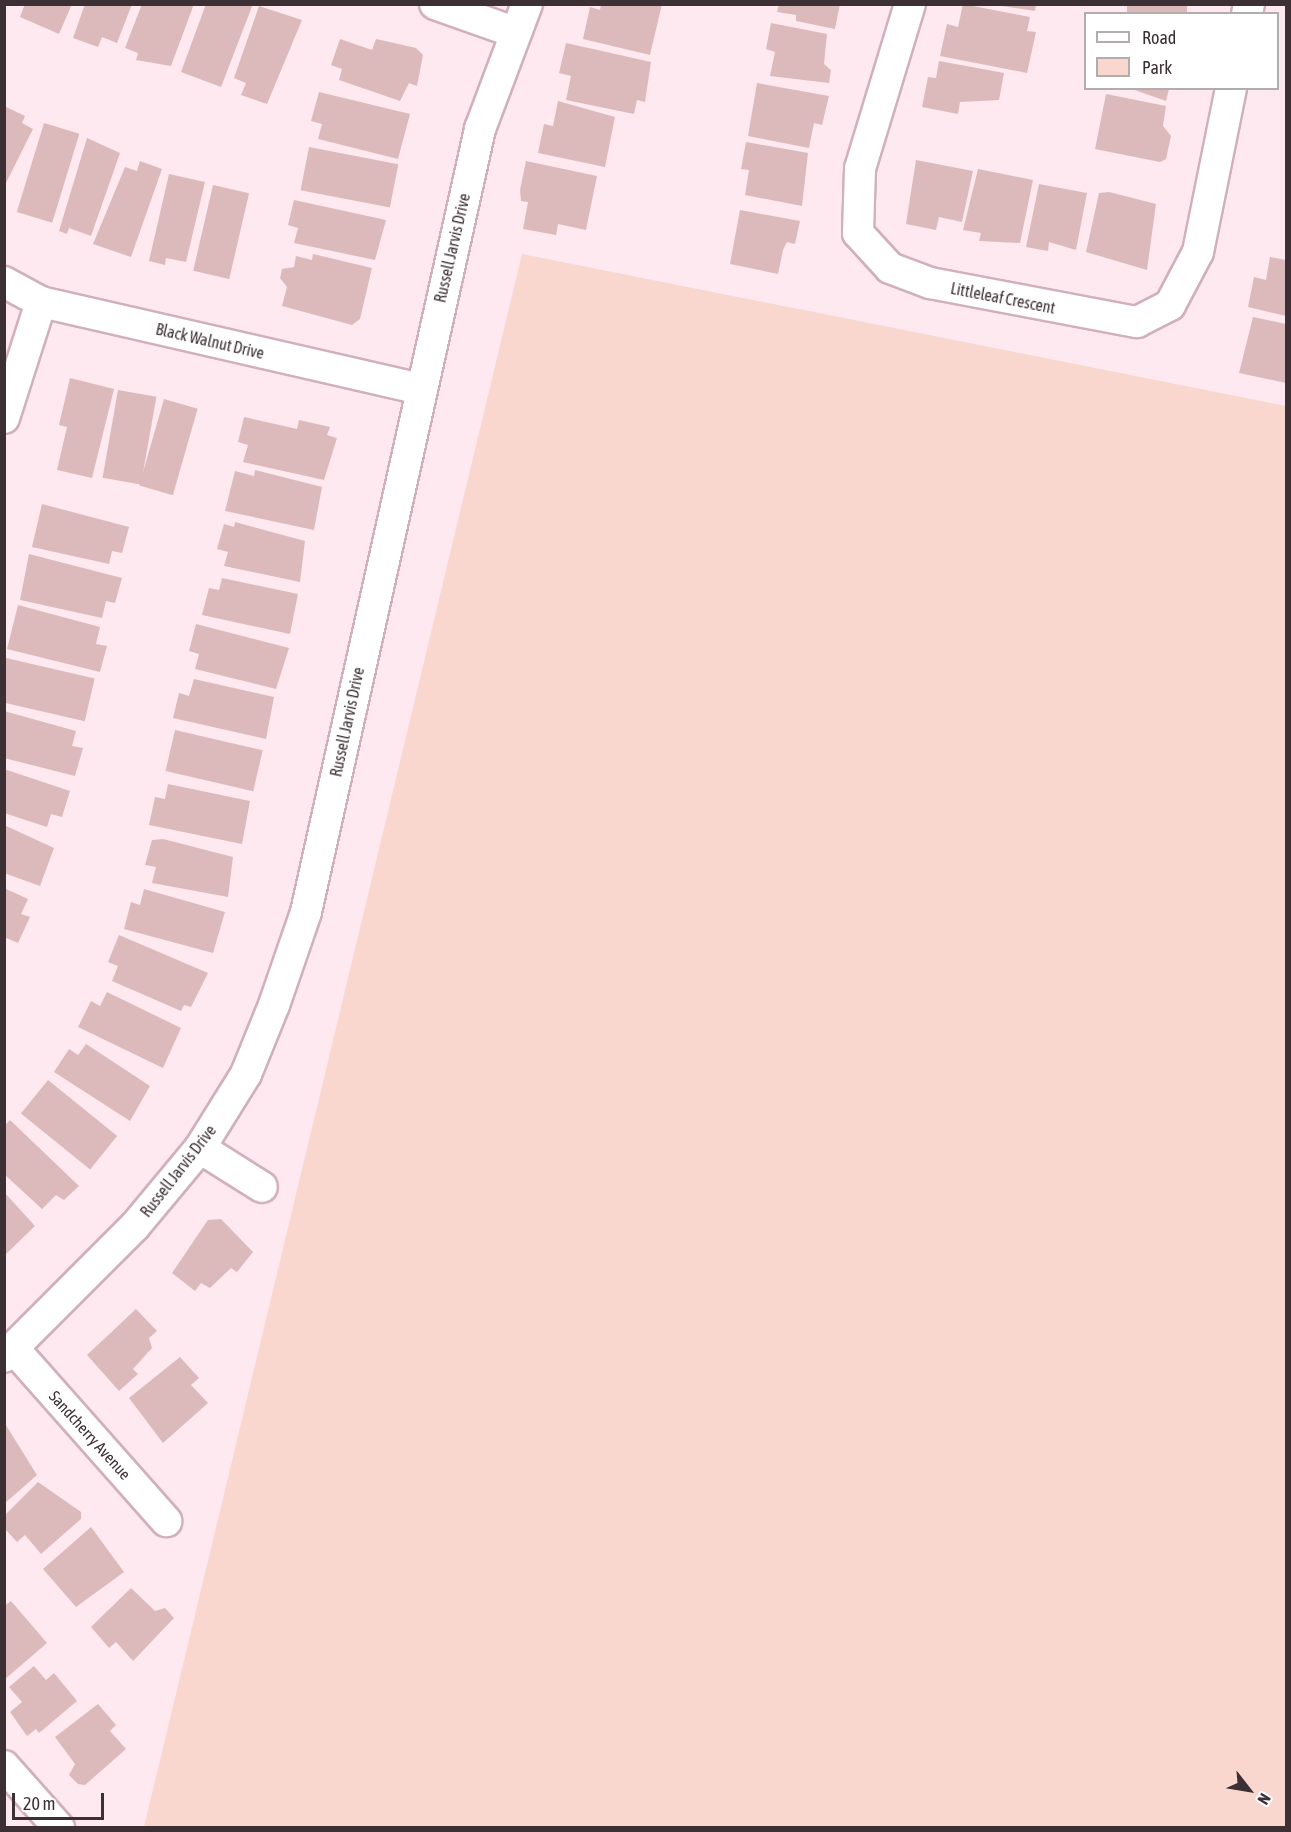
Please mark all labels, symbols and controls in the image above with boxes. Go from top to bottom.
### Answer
legend [1084,12,1279,90]
text: Road [1142,27,1176,48]
text: Park [1142,57,1172,78]
street label: Russell Jarvis Drive [430,192,474,304]
street label: Littleleaf Crescent [949,278,1057,318]
street label: Black Walnut Drive [154,319,266,363]
street label: Russell Jarvis Drive [326,666,368,778]
street label: Russell Jarvis Drive [136,1121,220,1221]
street label: Sandcherry Avenue [45,1387,135,1483]
north arrow [1219,1760,1279,1820]
scale bar [15,1781,106,1819]
text: N [1254,1791,1275,1808]
text: 20 m [23,1793,55,1814]

